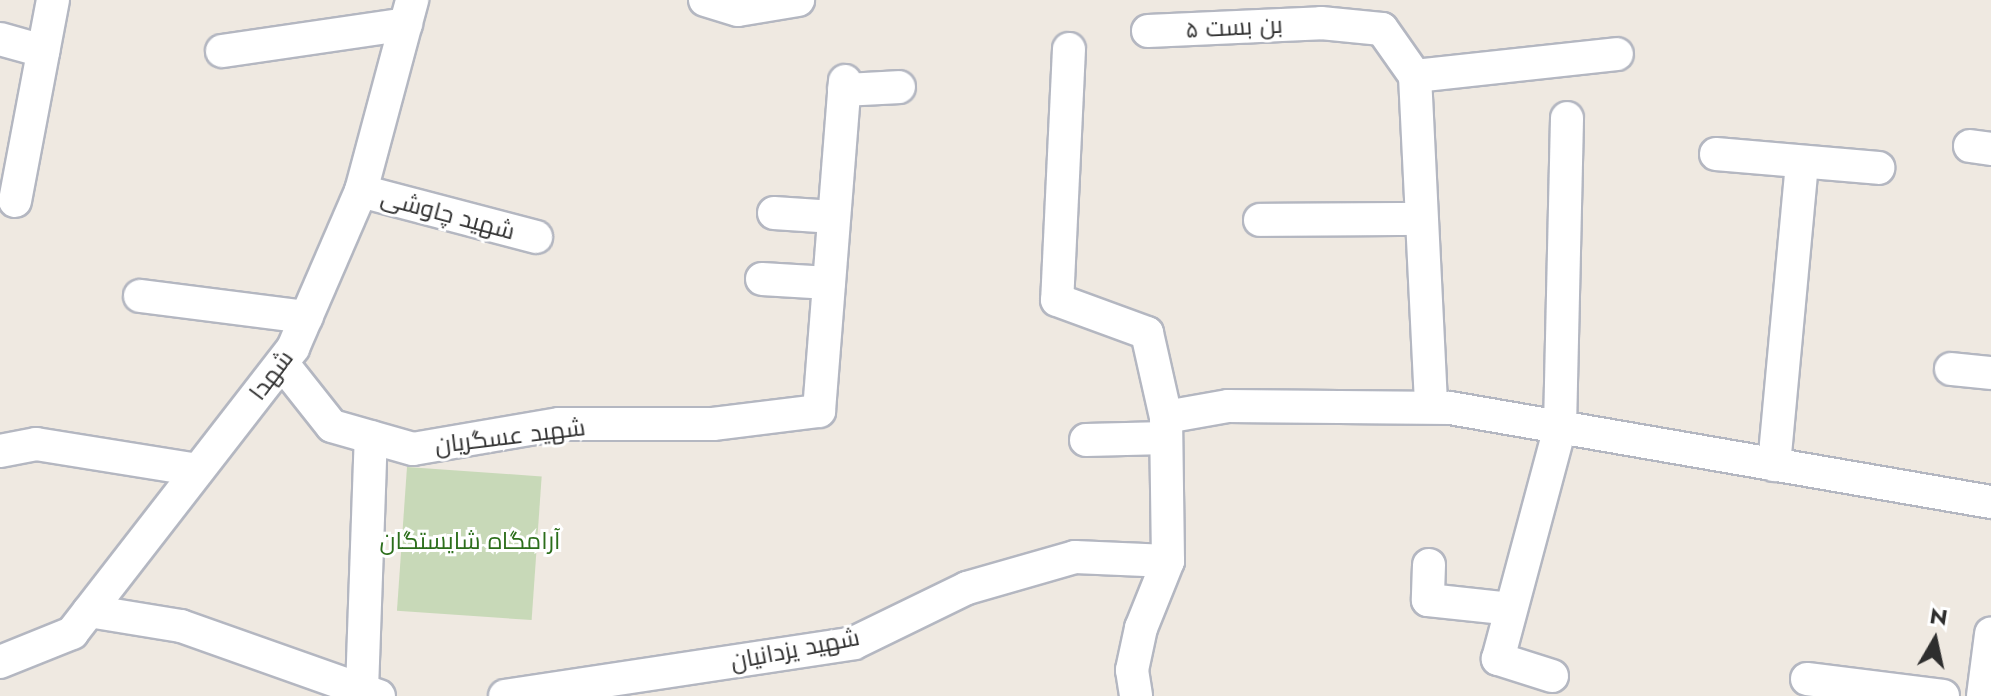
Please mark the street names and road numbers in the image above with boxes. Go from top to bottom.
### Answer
street label: بن بست ۵ [1185,10,1283,44]
street label: شهید چاوشی [378,182,518,246]
street label: شهدا [243,344,299,406]
street label: شهید عسگریان [433,412,587,460]
street label: شهید یزدانیان [728,622,862,676]

